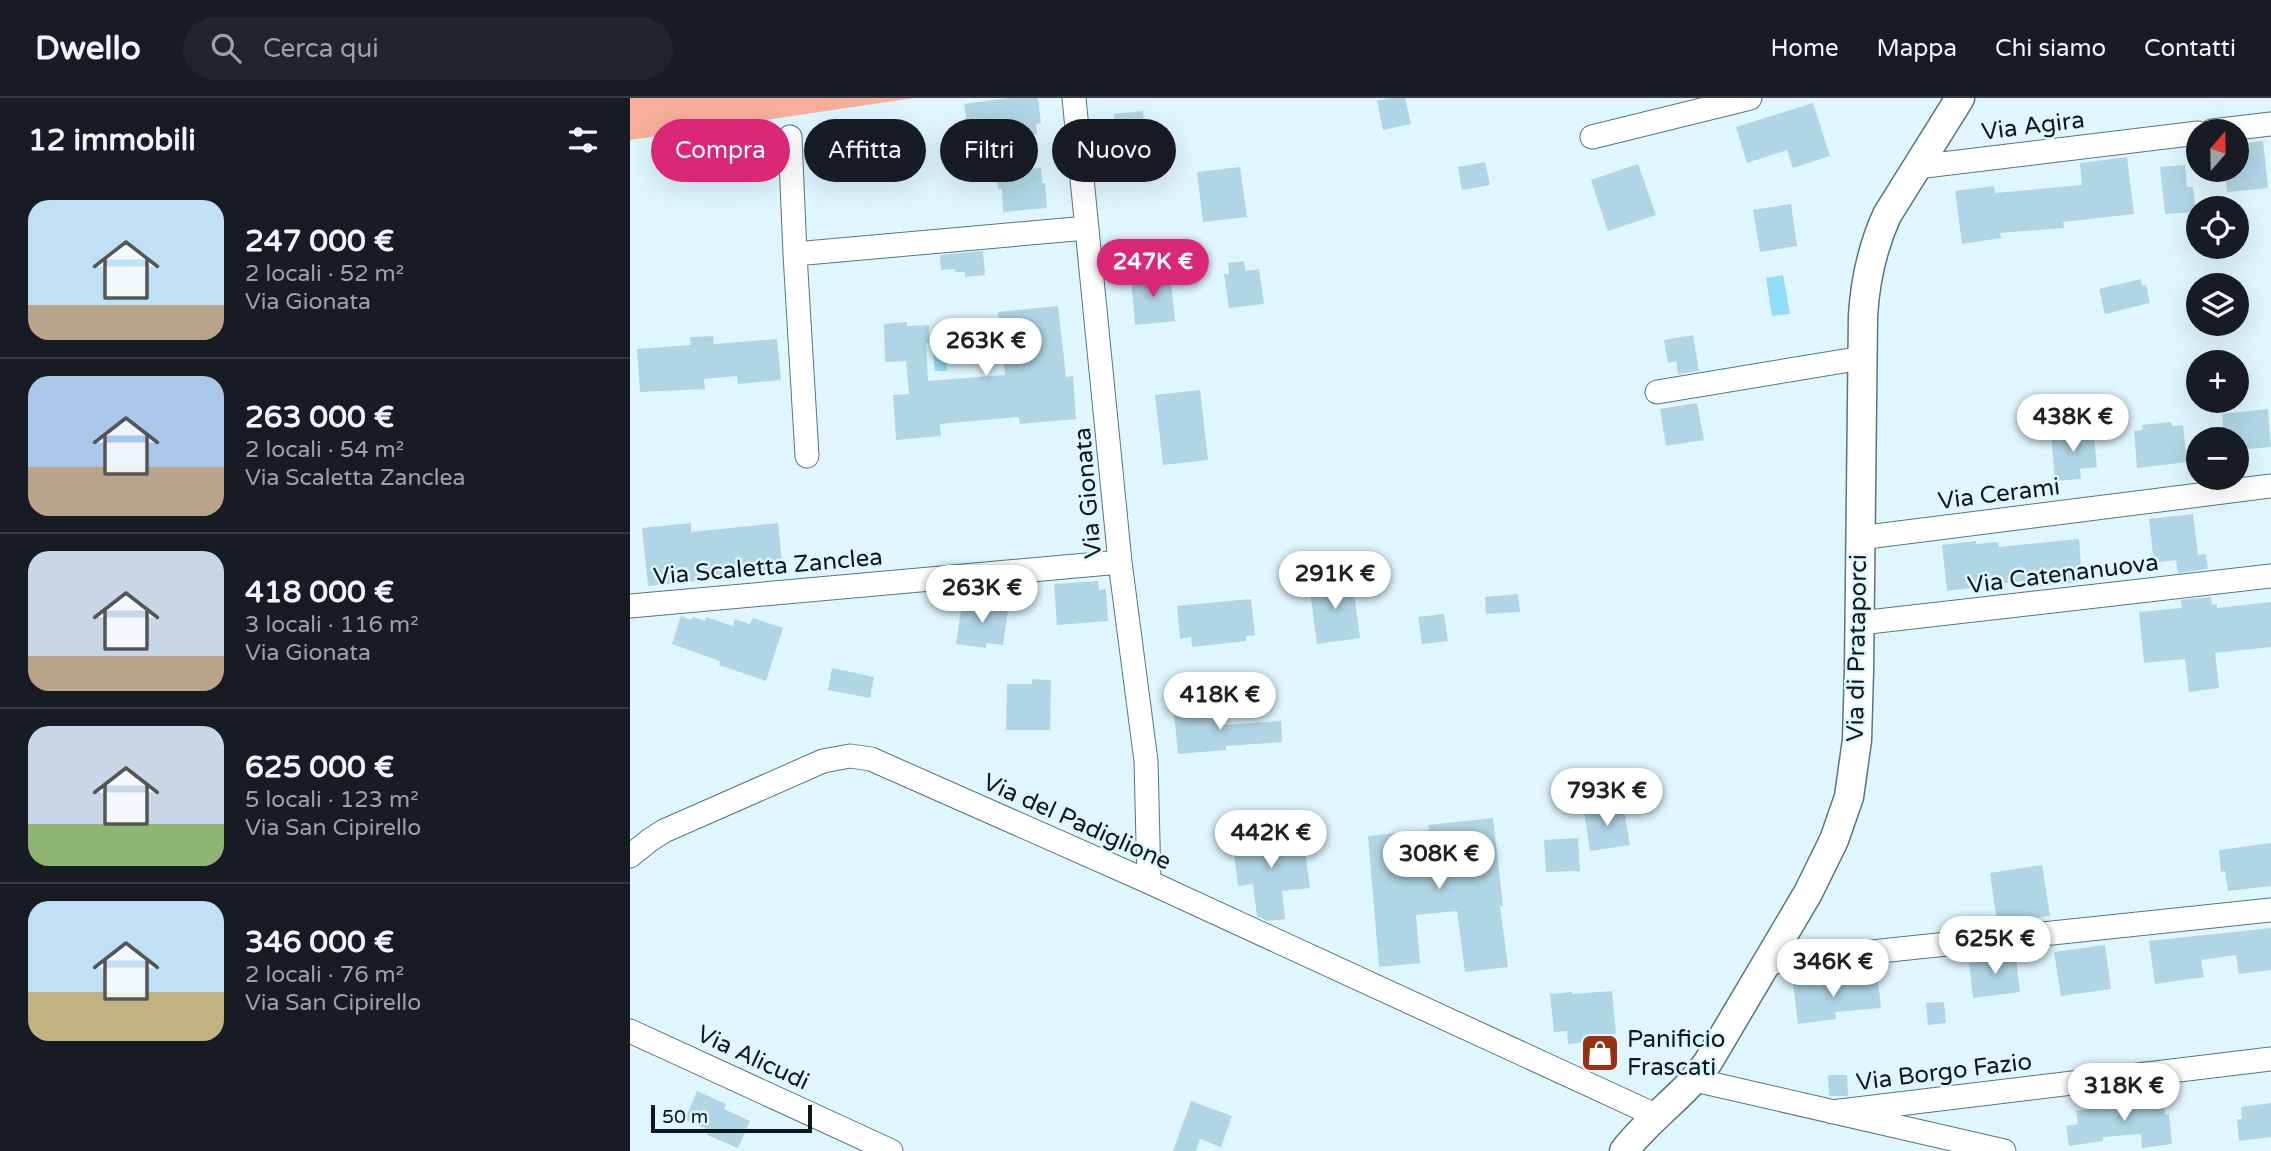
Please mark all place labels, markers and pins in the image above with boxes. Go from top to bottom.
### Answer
pin: 247K € [1096,240,1210,299]
pin: 263K € [929,318,1043,378]
pin: 438K € [2016,394,2130,454]
pin: 291K € [1278,552,1392,611]
pin: 263K € [925,566,1039,625]
pin: 418K € [1163,672,1277,732]
pin: 793K € [1550,768,1664,828]
pin: 442K € [1214,810,1328,870]
pin: 308K € [1382,832,1496,891]
pin: 625K € [1938,916,2052,976]
pin: 346K € [1776,940,1890,999]
place label: Panificio Frascati [1627,1025,1725,1082]
shop icon: Panificio Frascati [1579,1032,1621,1074]
pin: 318K € [2067,1063,2181,1123]

